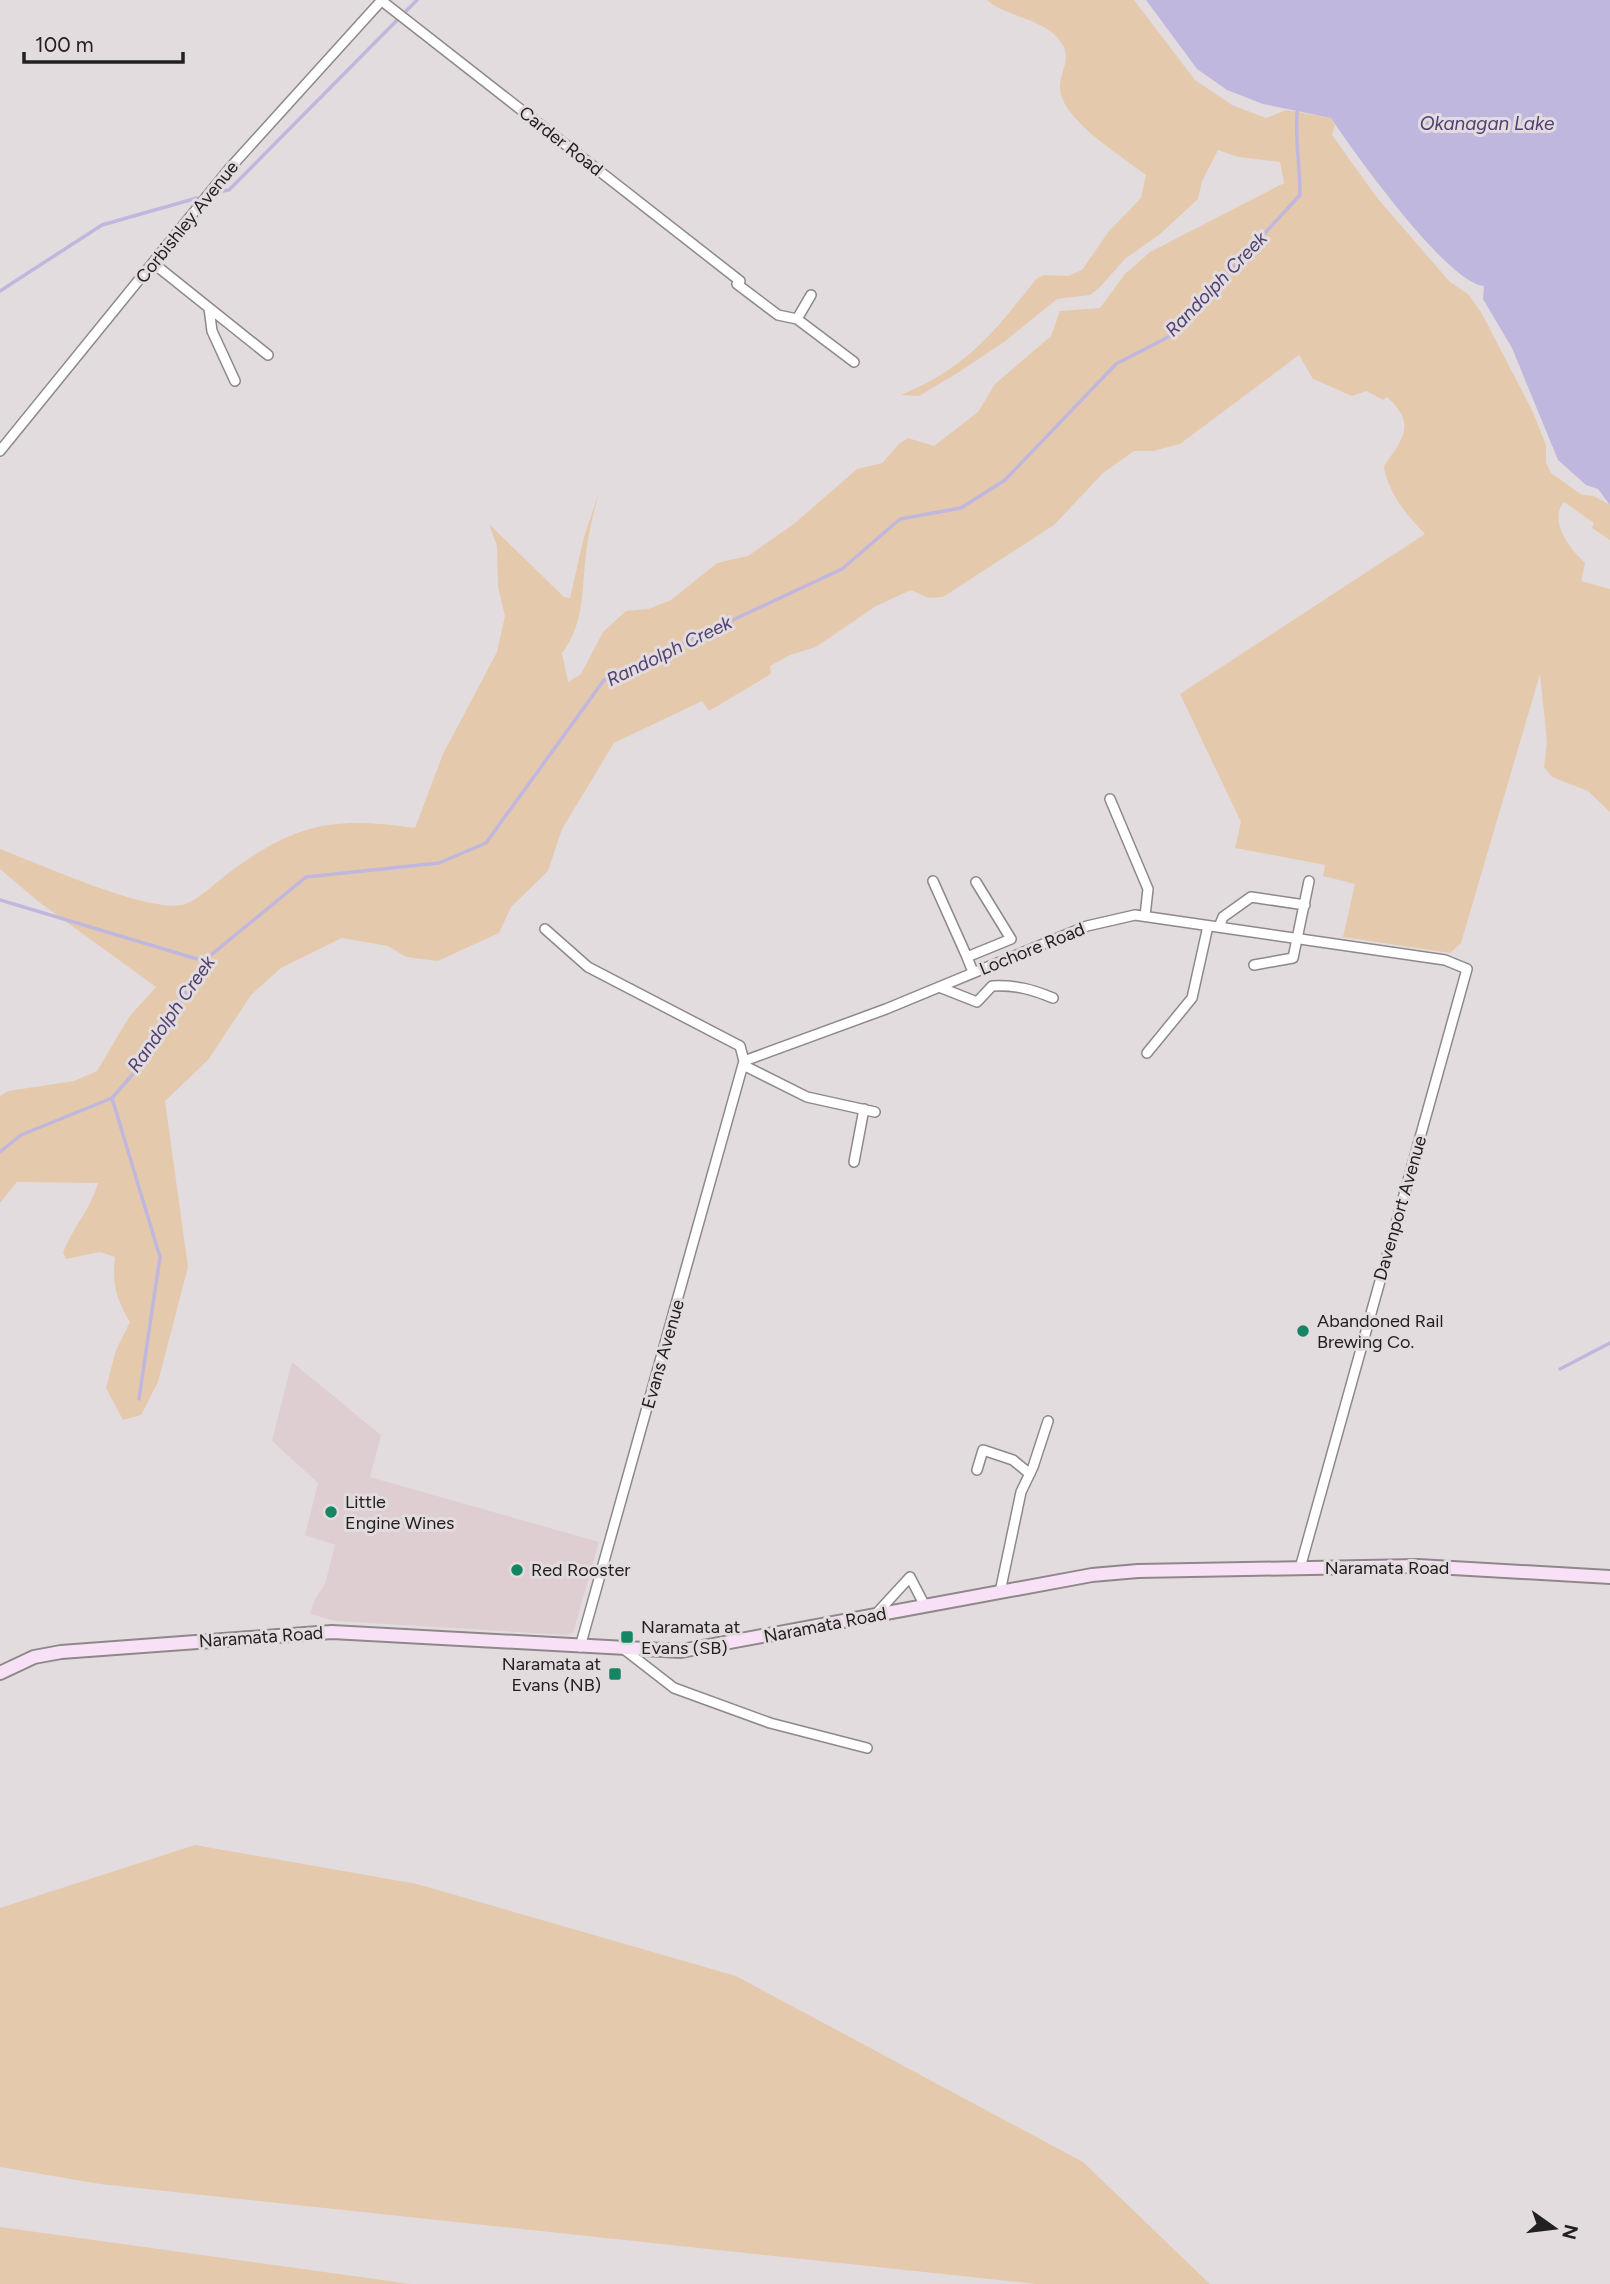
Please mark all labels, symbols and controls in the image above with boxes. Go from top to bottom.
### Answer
scale bar [24,21,184,65]
text: 100 m [35,32,94,57]
street label: Carder Road [515,101,607,181]
water label: Okanagan Lake [1420,112,1555,135]
street label: Corbishley Avenue [131,156,243,288]
water label: Randolph Creek [1160,226,1272,341]
water label: Randolph Creek [602,610,736,691]
street label: Lochore Road [976,918,1088,980]
water label: Randolph Creek [122,951,220,1077]
street label: Davenport Avenue [1369,1133,1431,1283]
street label: Evans Avenue [637,1297,689,1411]
place label: Abandoned Rail Brewing Co. [1317,1310,1443,1353]
marker: Abandoned Rail Brewing Co. [1295,1323,1311,1339]
place label: Little Engine Wines [345,1491,454,1534]
marker: Little Engine Wines [323,1504,339,1520]
street label: Naramata Road [1325,1557,1449,1579]
place label: Red Rooster [531,1559,630,1581]
marker: Red Rooster [509,1562,525,1578]
street label: Naramata Road [762,1602,888,1648]
place label: Naramata at Evans (SB) [641,1616,740,1659]
street label: Naramata Road [198,1622,324,1652]
marker: Naramata at Evans (SB) [619,1629,635,1645]
place label: Naramata at Evans (NB) [502,1653,601,1696]
marker: Naramata at Evans (NB) [607,1666,623,1682]
north arrow [1519,2193,1589,2263]
text: N [1557,2222,1583,2242]

